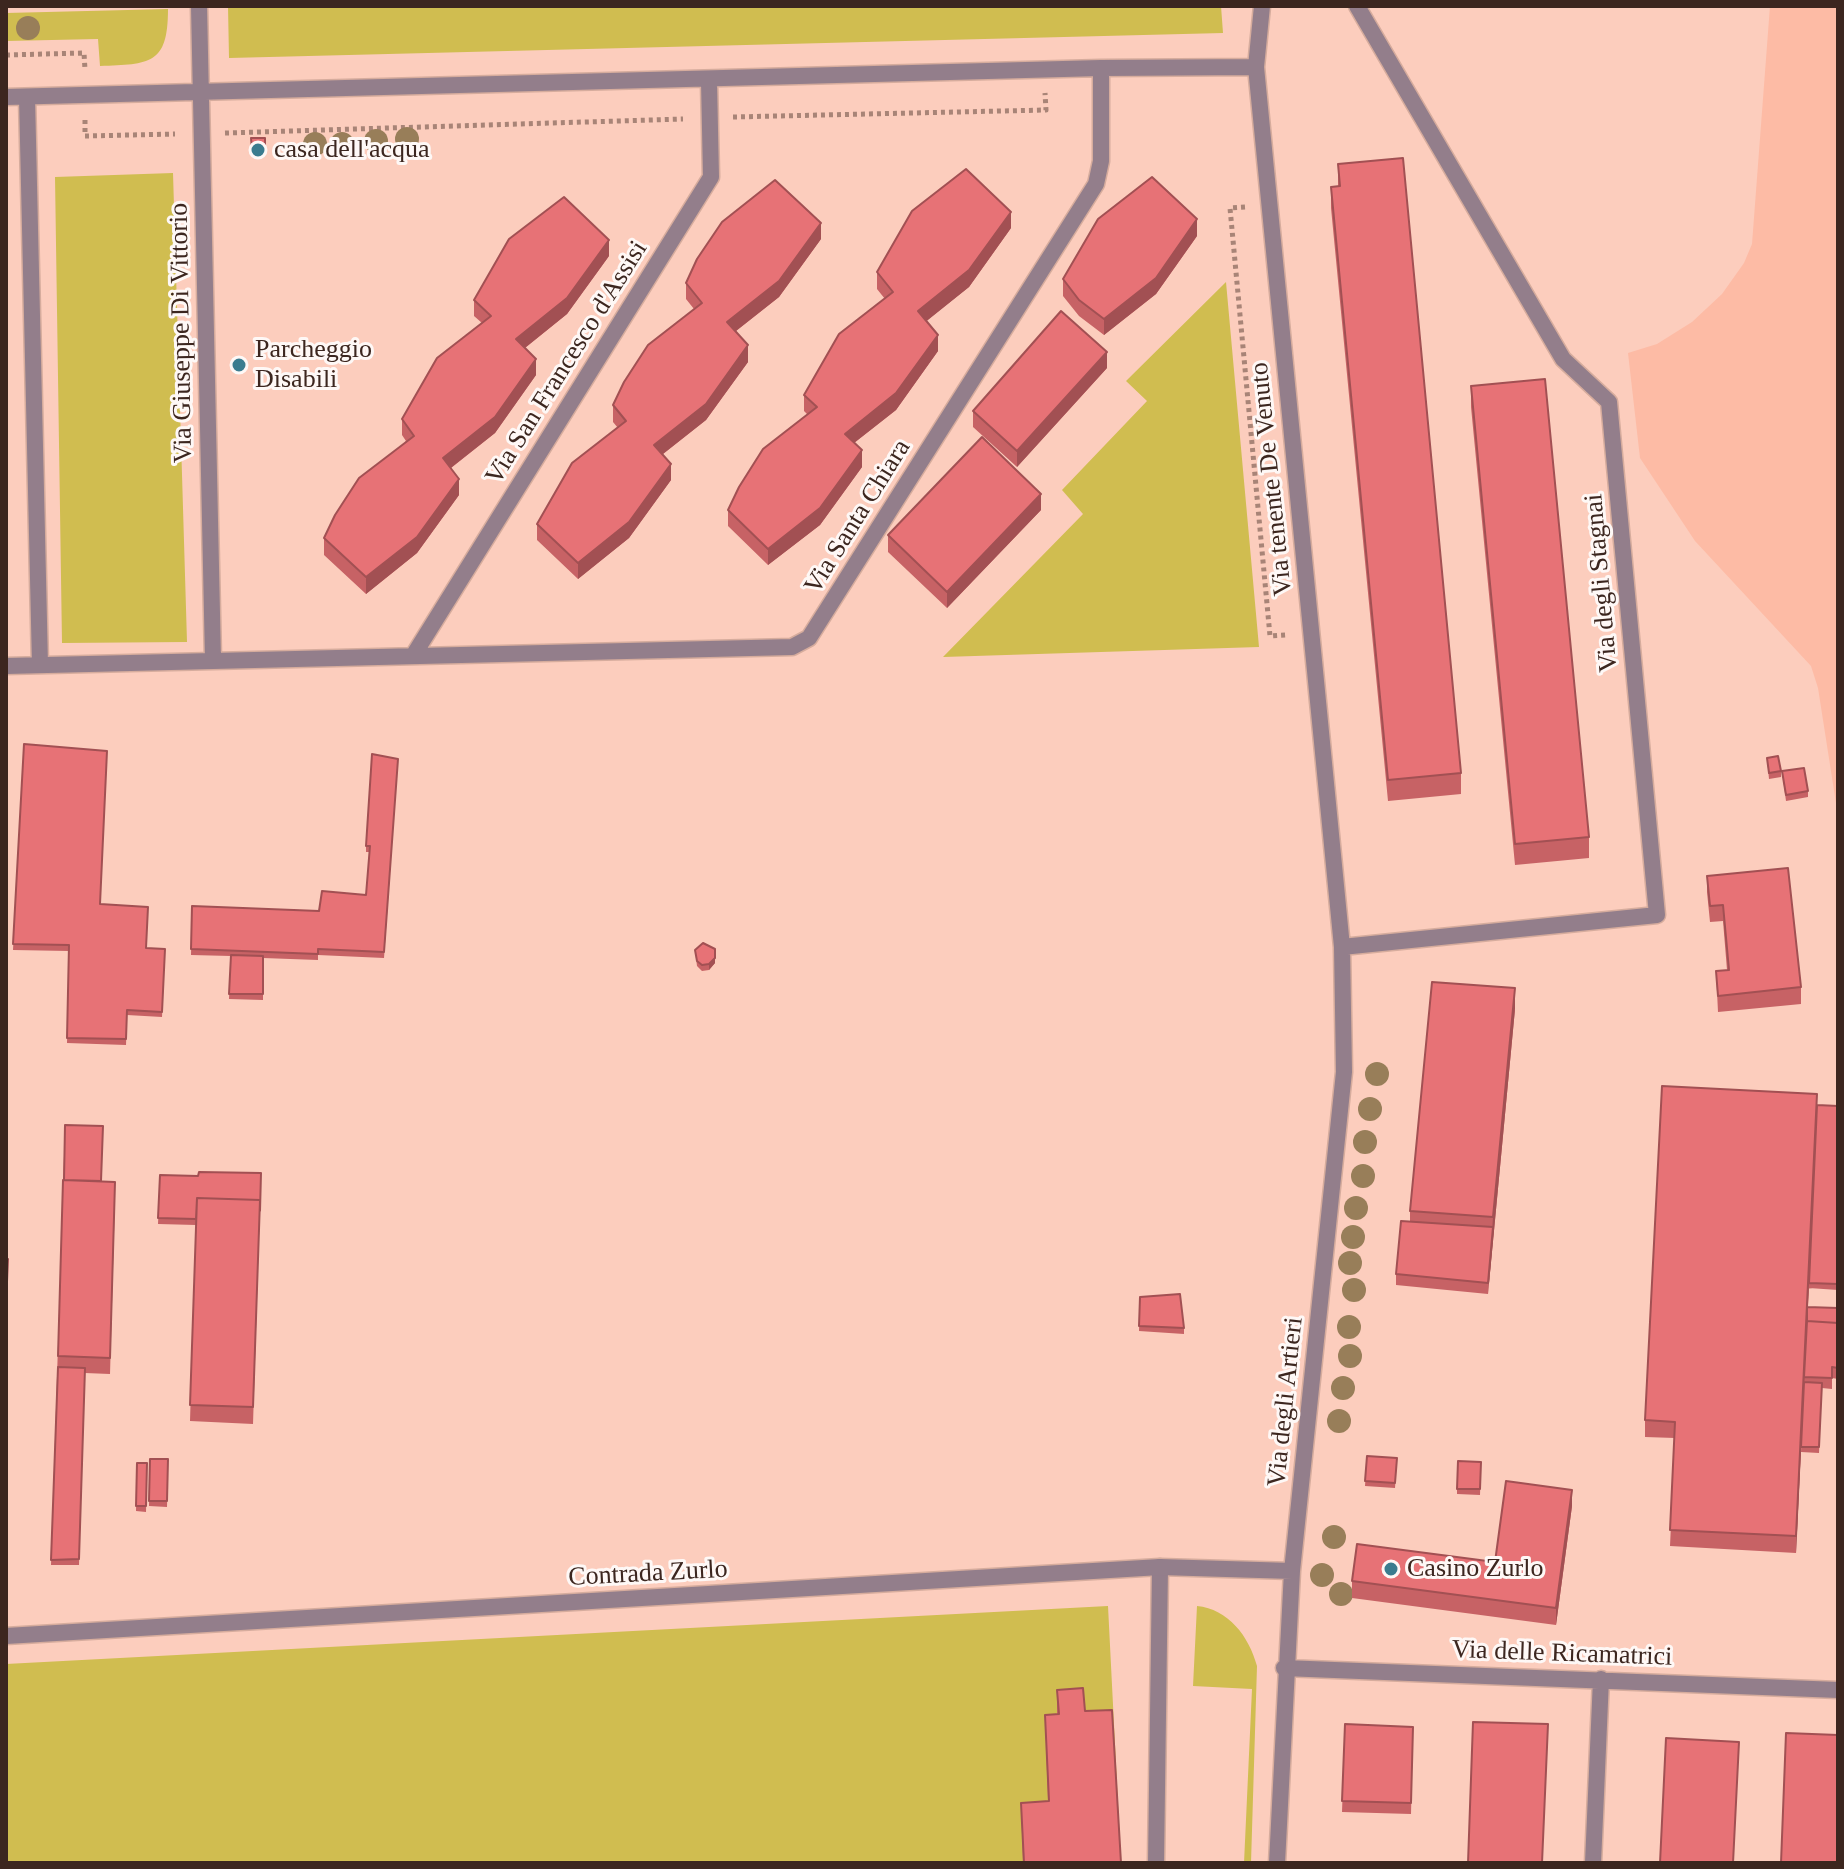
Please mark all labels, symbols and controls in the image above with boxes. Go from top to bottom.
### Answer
place label: casa dell'acqua [274,134,430,166]
marker: casa dell'acqua [249,141,267,159]
street label: Via Giuseppe Di Vittorio [164,203,200,463]
street label: Via San Francesco d'Assisi [479,236,655,490]
place label: Parcheggio Disabili [255,334,372,396]
marker: Parcheggio Disabili [230,356,248,374]
street label: Via tenente De Venuto [1244,361,1300,597]
street label: Via Santa Chiara [798,434,918,600]
street label: Via degli Stagnai [1579,493,1625,673]
street label: Via degli Artieri [1262,1316,1310,1488]
place label: Casino Zurlo [1407,1553,1543,1585]
street label: Contrada Zurlo [568,1554,728,1594]
marker: Casino Zurlo [1382,1560,1400,1578]
street label: Via delle Ricamatrici [1451,1635,1673,1673]

